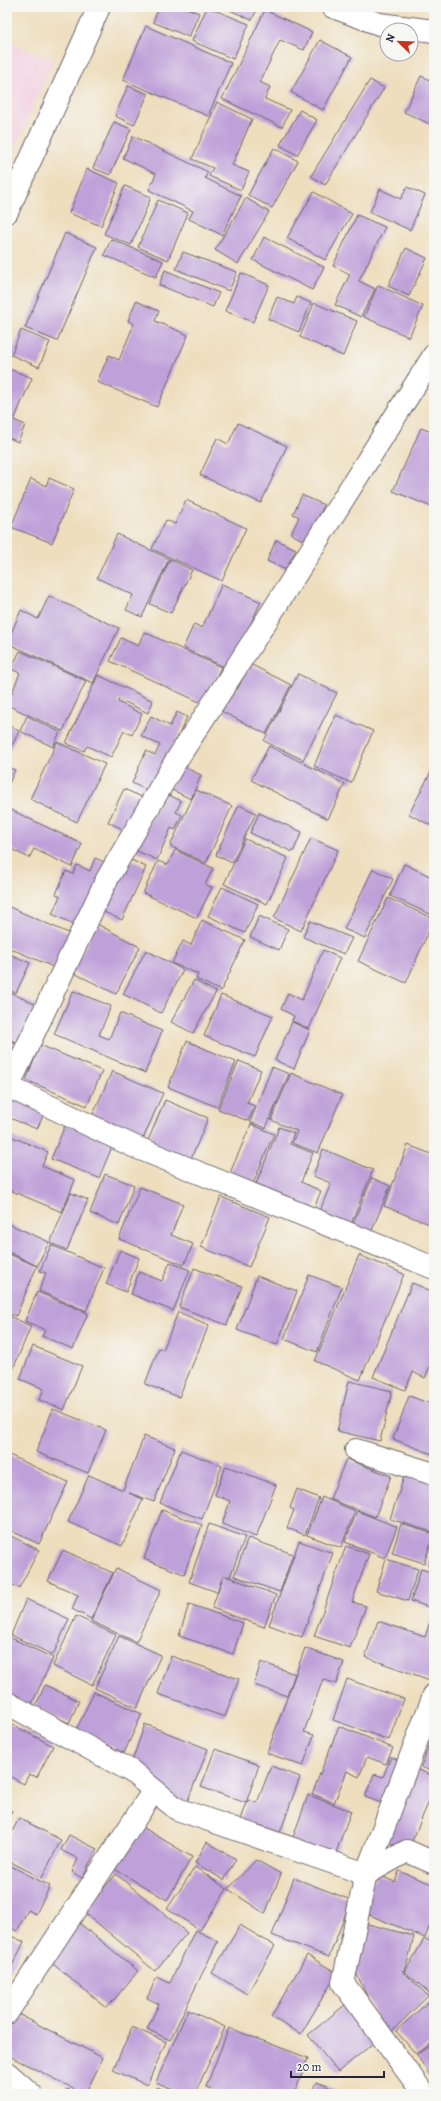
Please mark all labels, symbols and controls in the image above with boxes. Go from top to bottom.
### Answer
north arrow [379,22,419,62]
text: N [382,32,399,45]
scale bar [291,2053,384,2079]
text: 20 m [297,2059,321,2075]

